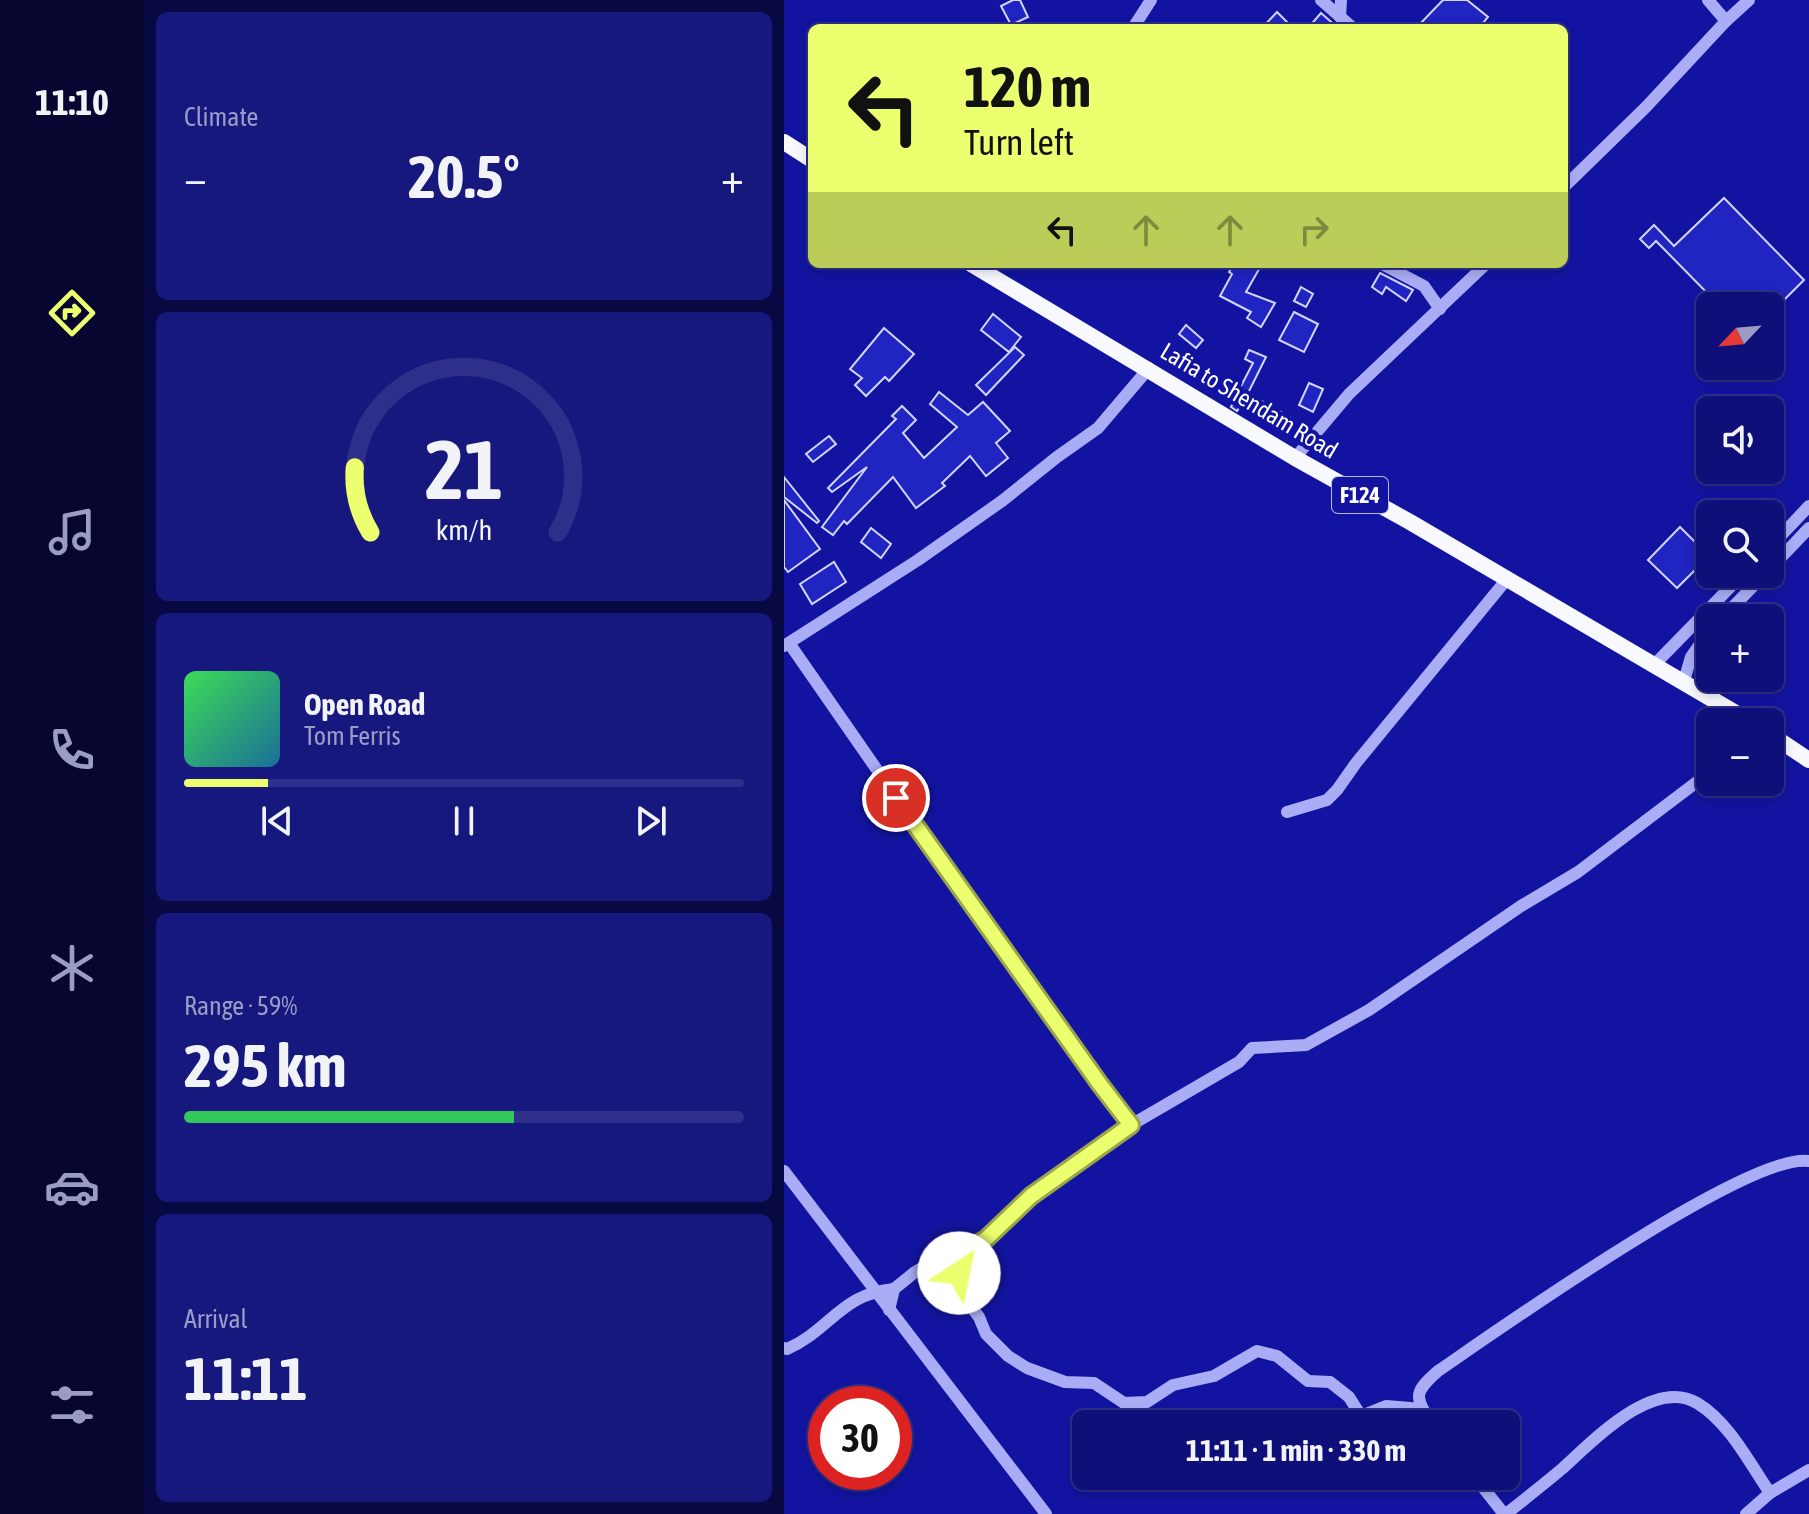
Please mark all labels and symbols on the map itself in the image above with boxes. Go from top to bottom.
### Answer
north arrow [1696,292,1784,380]
street label: Lafia to Shendam Road [1156,337,1343,464]
road number: F124 [1332,477,1388,513]
pin [862,764,930,832]
position arrow [917,1231,1001,1315]
speed limit sign: 30 [808,1386,912,1490]

